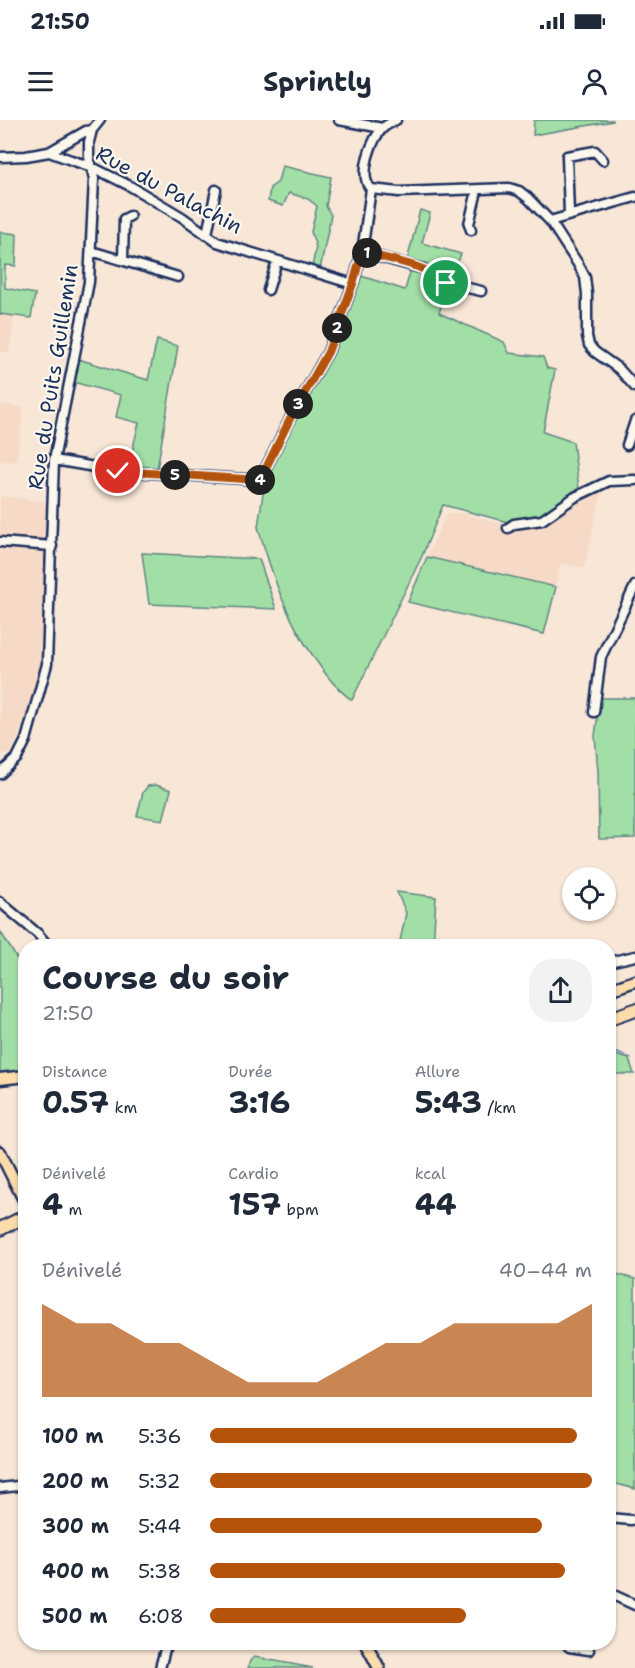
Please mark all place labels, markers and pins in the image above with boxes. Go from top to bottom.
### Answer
pin: 1 [352,238,382,268]
pin [420,257,471,308]
pin: 2 [322,313,352,343]
pin: 3 [283,389,313,419]
pin [92,445,143,496]
pin: 5 [160,460,190,490]
pin: 4 [245,465,275,495]

